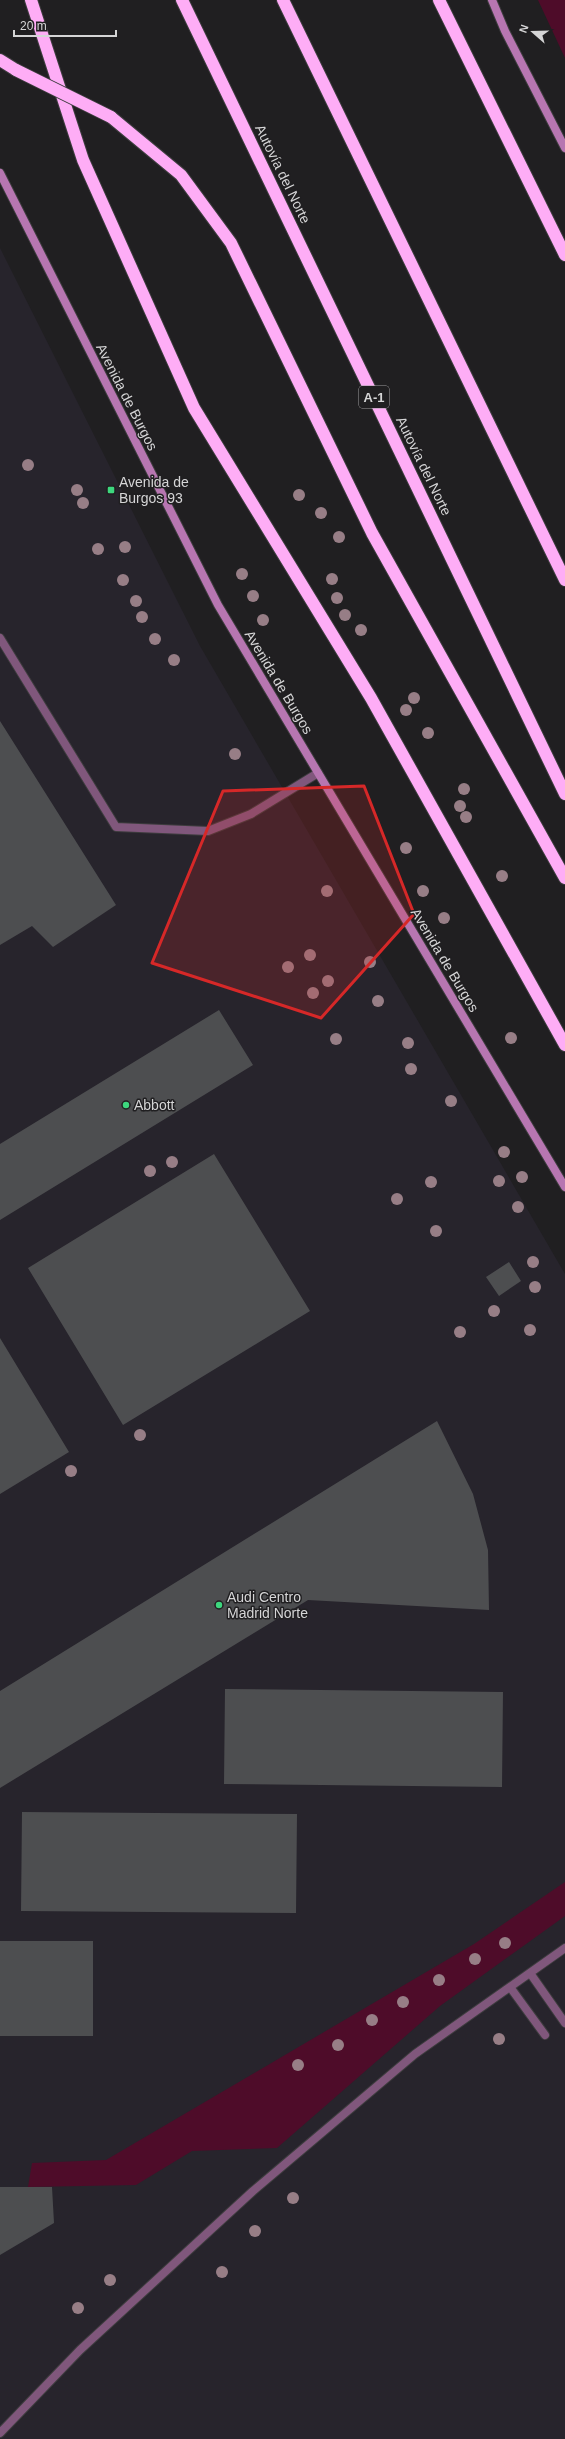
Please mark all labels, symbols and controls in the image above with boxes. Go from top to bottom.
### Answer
scale bar [14,12,116,38]
north arrow [513,12,553,52]
text: 20 m [20,19,47,33]
text: N [517,23,531,34]
street label: Autovía del Norte [252,122,314,226]
street label: Avenida de Burgos [93,341,161,453]
road number: A-1 [359,386,389,408]
street label: Autovía del Norte [393,414,455,518]
place label: Avenida de Burgos 93 [119,474,189,506]
marker: Avenida de Burgos 93 [106,485,116,495]
street label: Avenida de Burgos [242,627,316,737]
street label: Avenida de Burgos [408,905,482,1015]
place label: Abbott [134,1097,175,1113]
marker: Abbott [121,1100,131,1110]
place label: Audi Centro Madrid Norte [227,1589,308,1621]
marker: Audi Centro Madrid Norte [214,1600,224,1610]

